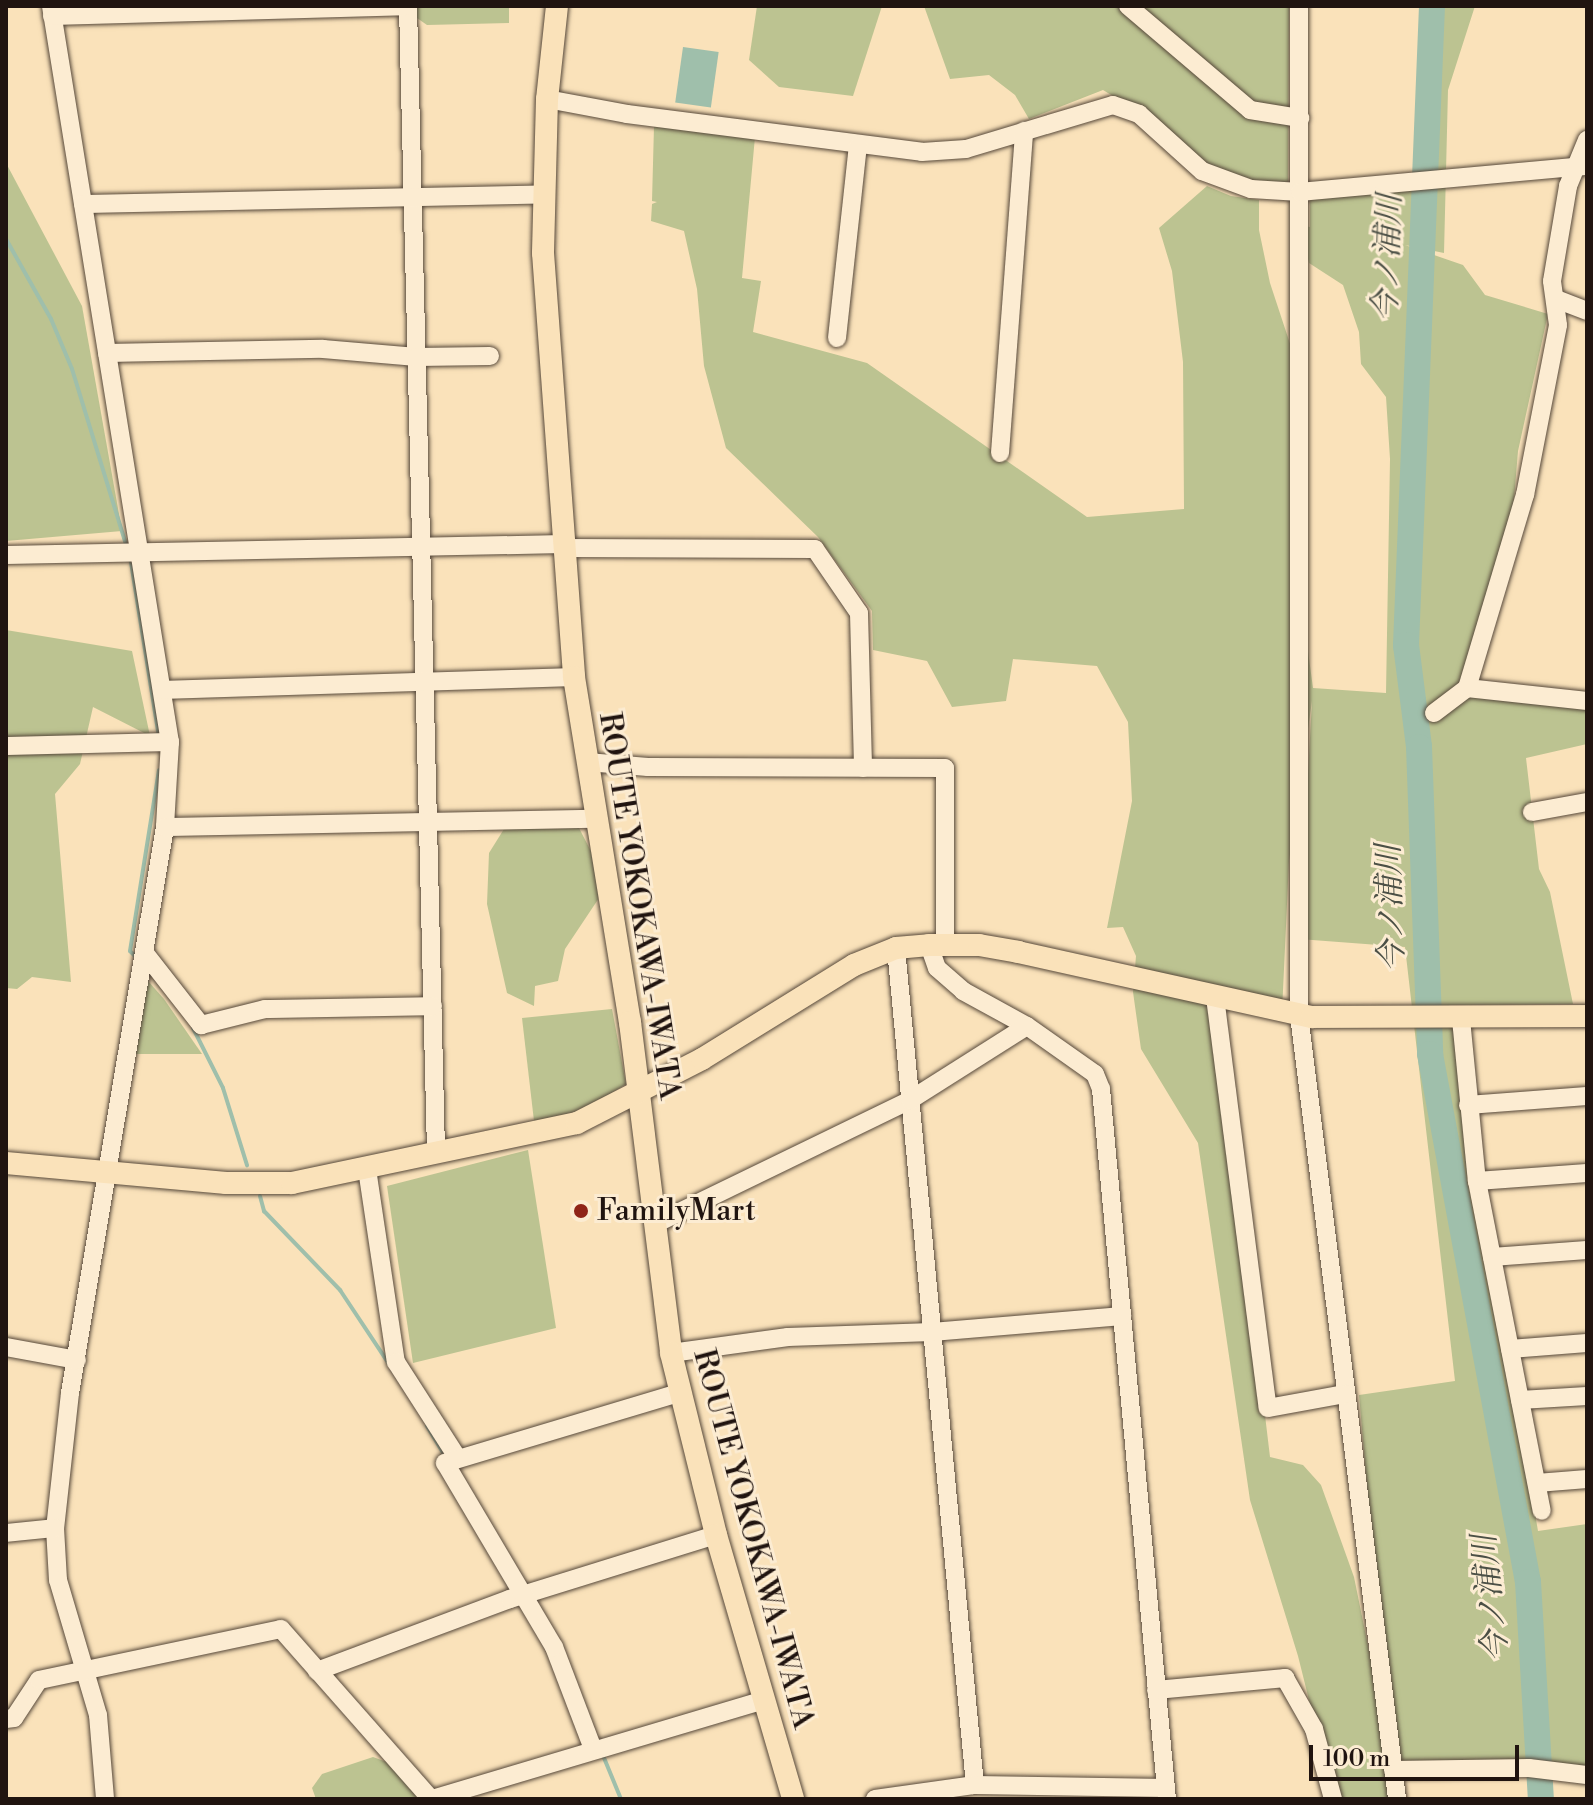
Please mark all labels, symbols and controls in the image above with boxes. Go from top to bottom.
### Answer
water label: 今ノ浦川 [1367,193,1409,323]
street label: ROUTE YOKOKAWA-IWATA [591,710,687,1102]
water label: 今ノ浦川 [1370,843,1412,973]
place label: FamilyMart [597,1193,756,1229]
marker: FamilyMart [572,1202,590,1220]
street label: ROUTE YOKOKAWA-IWATA [685,1345,821,1733]
water label: 今ノ浦川 [1465,1532,1517,1664]
scale bar [1313,1729,1523,1779]
text: 100 m [1323,1744,1390,1774]

